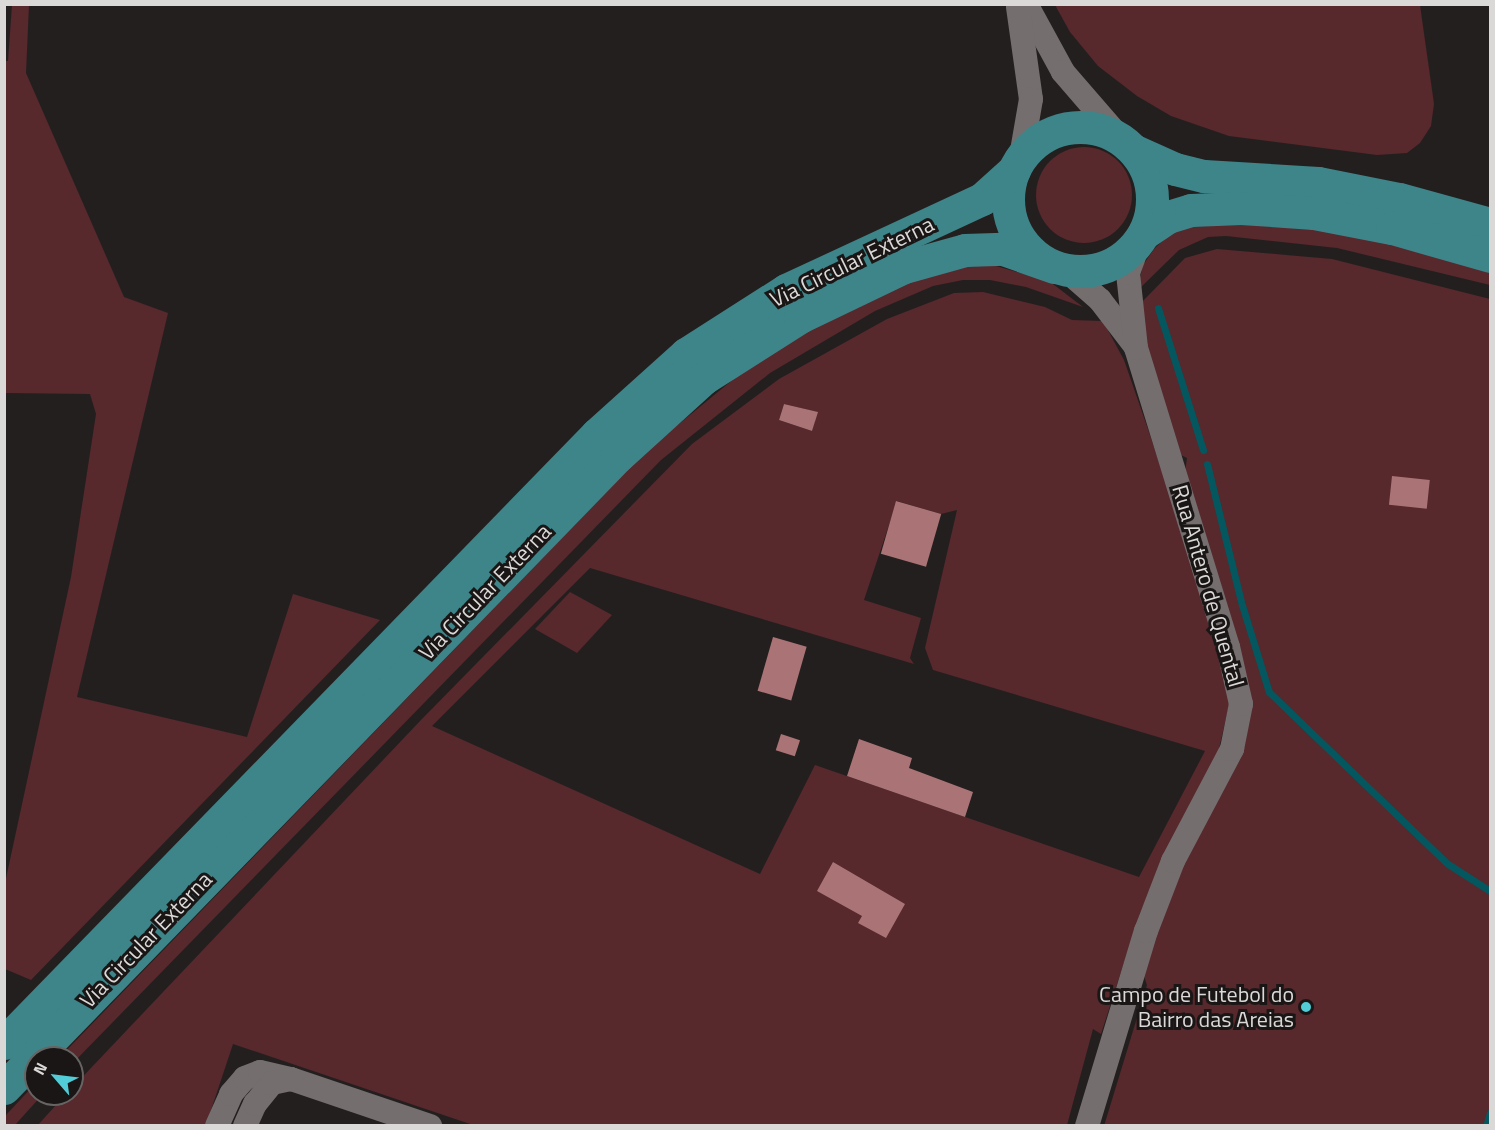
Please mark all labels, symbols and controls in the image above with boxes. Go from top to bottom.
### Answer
street label: Via Circular Externa [766,211,938,313]
street label: Rua Antero de Quental [1167,482,1249,690]
street label: Via Circular Externa [413,518,557,666]
street label: Via Circular Externa [74,866,218,1014]
place label: Campo de Futebol do Bairro das Areias [1099,981,1294,1032]
marker: Campo de Futebol do Bairro das Areias [1299,1000,1313,1014]
north arrow [24,1046,84,1106]
text: N [27,1058,53,1079]

